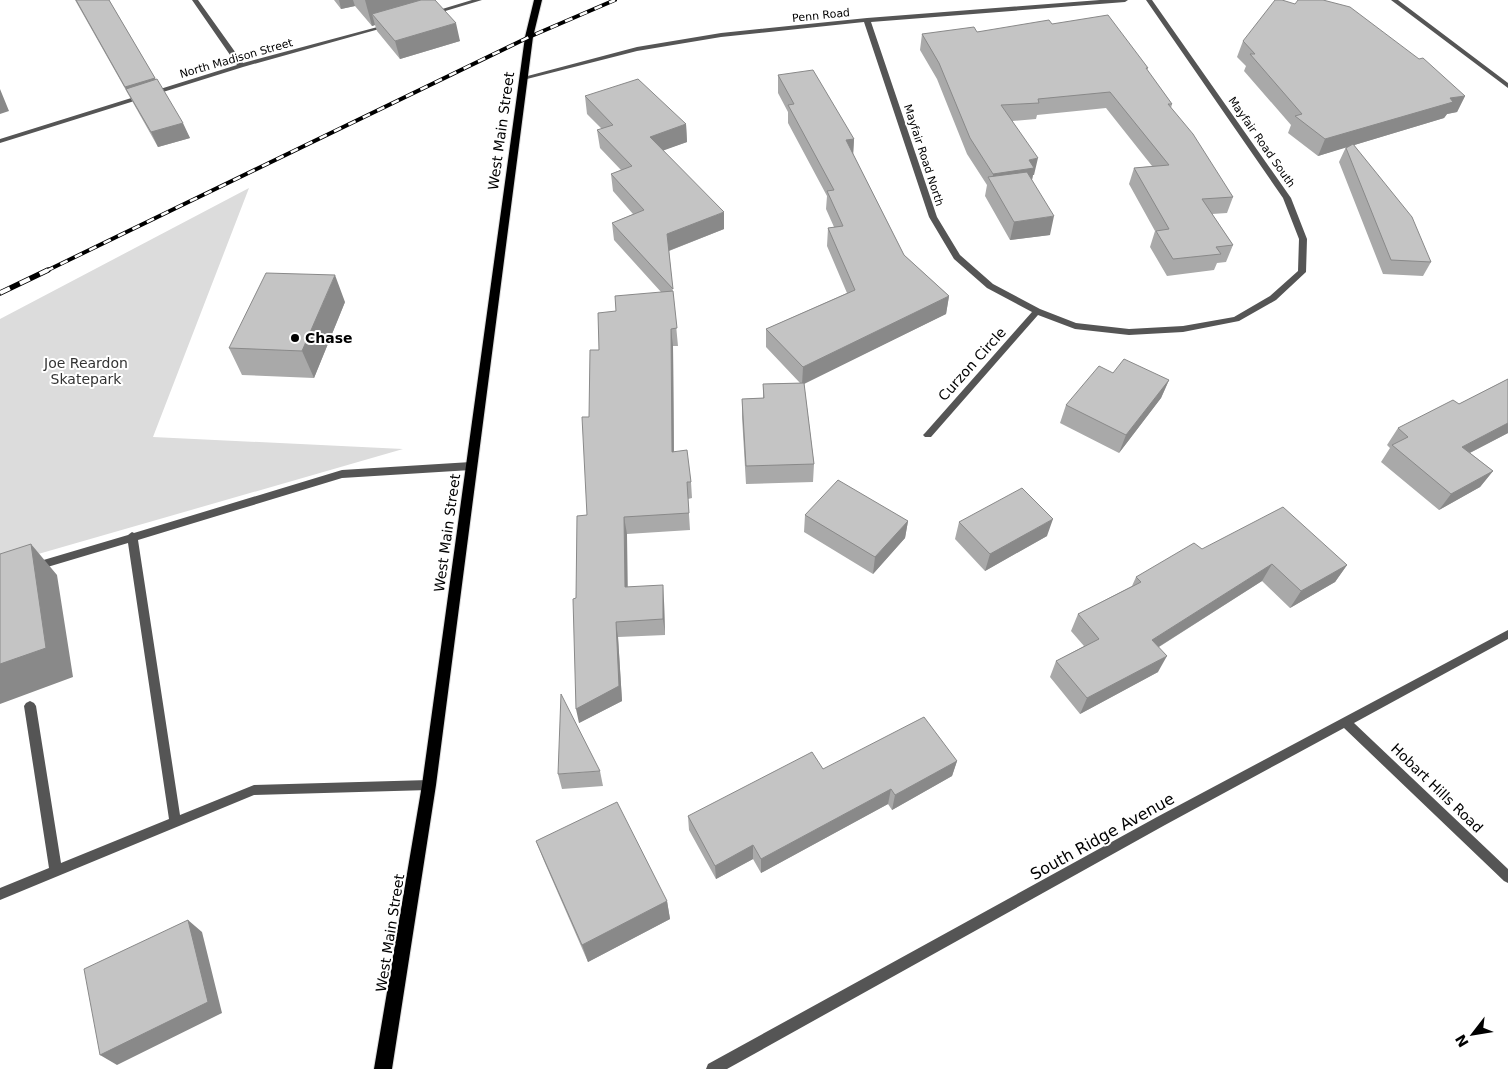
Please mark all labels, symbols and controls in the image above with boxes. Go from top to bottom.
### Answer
street label: Penn Road [792,6,851,25]
street label: North Madison Street [178,36,295,81]
street label: West Main Street [485,70,517,191]
street label: Mayfair Road South [1225,95,1298,190]
street label: Mayfair Road North [901,103,946,208]
street label: Curzon Circle [935,324,1009,404]
place label: Chase [305,330,353,346]
marker: Chase [289,332,301,344]
park label: Joe Reardon Skatepark [43,355,128,387]
street label: West Main Street [431,472,463,593]
street label: Hobart Hills Road [1388,740,1486,836]
street label: South Ridge Avenue [1027,789,1178,884]
street label: West Main Street [373,872,407,993]
north arrow [1448,1009,1498,1059]
text: N [1452,1032,1472,1050]

